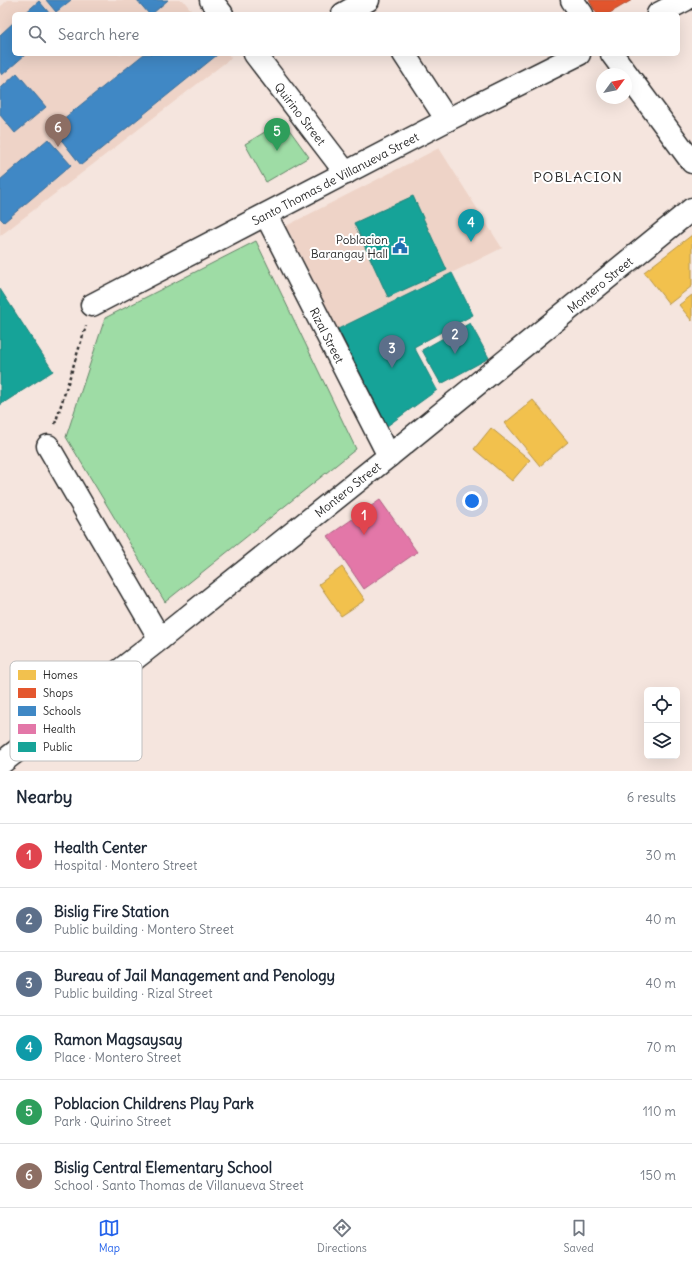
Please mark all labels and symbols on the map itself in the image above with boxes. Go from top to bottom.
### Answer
north arrow [596,68,632,104]
street label: Quirino Street [272,79,329,148]
pin: 6 [45,114,71,147]
pin: 5 [264,118,290,151]
street label: Santo Thomas de Villanueva Street [249,129,421,228]
district label: POBLACION [533,168,623,186]
pin: 4 [458,209,484,242]
place label: Poblacion Barangay Hall [311,232,388,261]
public building icon: Poblacion Barangay Hall [391,237,409,255]
street label: Montero Street [564,253,635,315]
street label: Rizal Street [307,305,348,366]
pin: 2 [442,321,468,354]
pin: 3 [379,335,405,368]
street label: Montero Street [311,458,383,520]
your location [462,491,482,511]
pin: 1 [351,502,377,535]
legend [10,661,142,761]
text: Homes [43,668,78,682]
text: Shops [43,686,73,700]
text: Schools [43,704,81,718]
text: Health [43,722,76,736]
text: Public [43,740,73,754]

